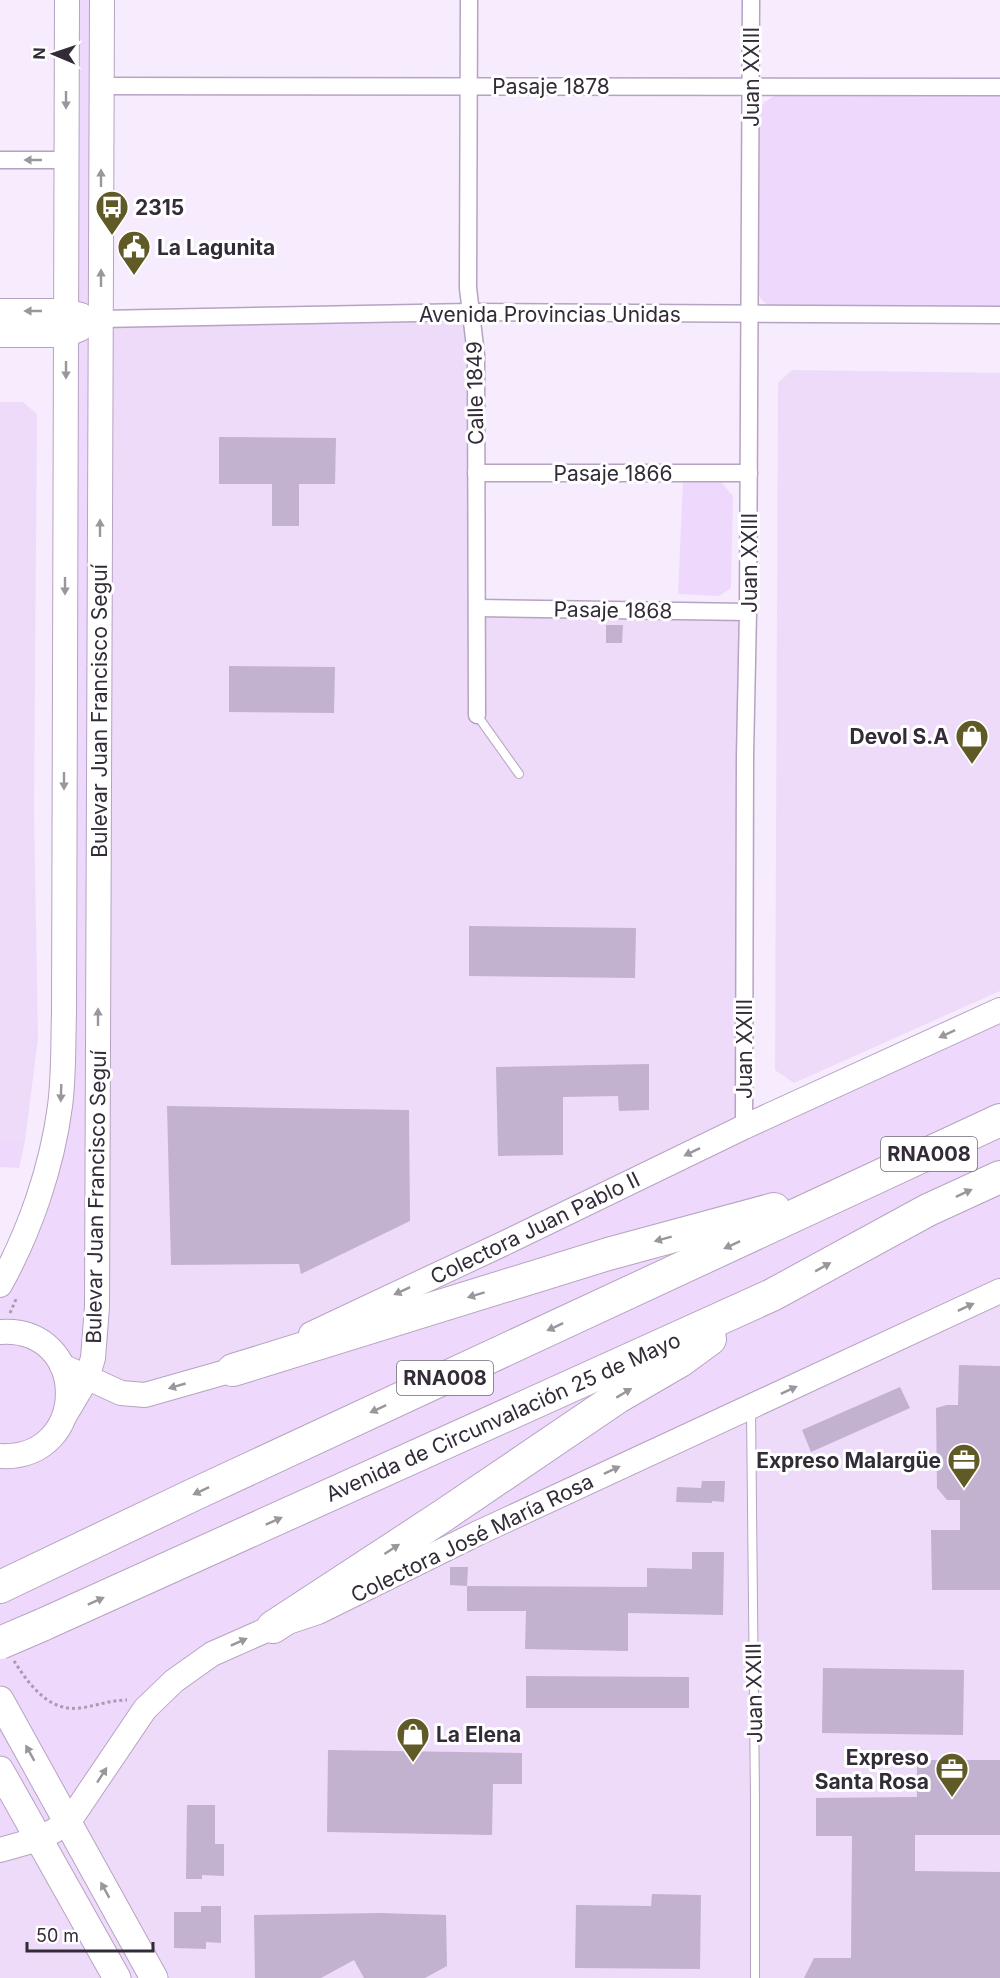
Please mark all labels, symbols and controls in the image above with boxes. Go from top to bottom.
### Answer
north arrow [24,24,84,84]
street label: Juan XXIII [739,27,764,127]
text: N [29,47,49,60]
street label: Pasaje 1878 [492,74,610,99]
one-way arrow [61,91,71,110]
one-way arrow [24,155,43,165]
one-way arrow [96,168,106,187]
bus stop icon: 2315 [94,189,130,236]
place label: 2315 [135,195,184,220]
public building icon: La Lagunita [116,229,152,276]
place label: La Lagunita [157,235,275,260]
one-way arrow [96,268,106,287]
street label: Avenida Provincias Unidas [419,302,681,327]
one-way arrow [23,306,42,316]
street label: Calle 1849 [462,341,488,445]
one-way arrow [61,360,71,379]
street label: Pasaje 1866 [554,461,672,486]
street label: Juan XXIII [737,513,762,613]
one-way arrow [95,519,105,538]
street label: Bulevar Juan Francisco Seguí [87,563,112,858]
one-way arrow [60,576,70,595]
street label: Pasaje 1868 [553,596,673,624]
shop icon: Devol S.A [954,718,990,765]
place label: Devol S.A [850,724,949,749]
one-way arrow [59,771,69,790]
street label: Juan XXIII [732,999,757,1099]
one-way arrow [93,1008,103,1027]
one-way arrow [938,1030,955,1039]
street label: Bulevar Juan Francisco Seguí [81,1049,111,1344]
one-way arrow [56,1083,65,1102]
road number: RNA008 [881,1137,977,1171]
one-way arrow [683,1148,700,1157]
street label: Colectora Juan Pablo II [426,1166,644,1290]
one-way arrow [955,1188,973,1198]
one-way arrow [654,1235,672,1244]
one-way arrow [724,1240,741,1249]
one-way arrow [815,1262,832,1272]
one-way arrow [394,1287,411,1296]
one-way arrow [467,1291,485,1300]
one-way arrow [957,1302,974,1311]
one-way arrow [547,1322,564,1331]
street label: Avenida de Circunvalación 25 de Mayo [322,1327,684,1507]
road number: RNA008 [397,1361,493,1395]
one-way arrow [168,1382,186,1391]
one-way arrow [781,1385,798,1394]
one-way arrow [616,1388,632,1399]
one-way arrow [370,1404,387,1413]
office icon: Expreso Malargüe [946,1442,982,1489]
place label: Expreso Malargüe [756,1448,941,1473]
one-way arrow [603,1466,620,1475]
street label: Colectora José María Rosa [347,1468,597,1608]
one-way arrow [193,1486,210,1495]
one-way arrow [265,1516,282,1525]
one-way arrow [384,1543,400,1555]
one-way arrow [87,1596,105,1606]
one-way arrow [230,1637,248,1646]
street label: Juan XXIII [741,1643,767,1743]
shop icon: La Elena [395,1716,431,1763]
place label: La Elena [436,1722,521,1747]
one-way arrow [25,1745,35,1762]
place label: Expreso Santa Rosa [815,1745,929,1794]
office icon: Expreso Santa Rosa [934,1751,970,1798]
one-way arrow [96,1767,107,1783]
one-way arrow [100,1881,110,1898]
scale bar [27,1915,153,1953]
text: 50 m [36,1925,79,1946]

